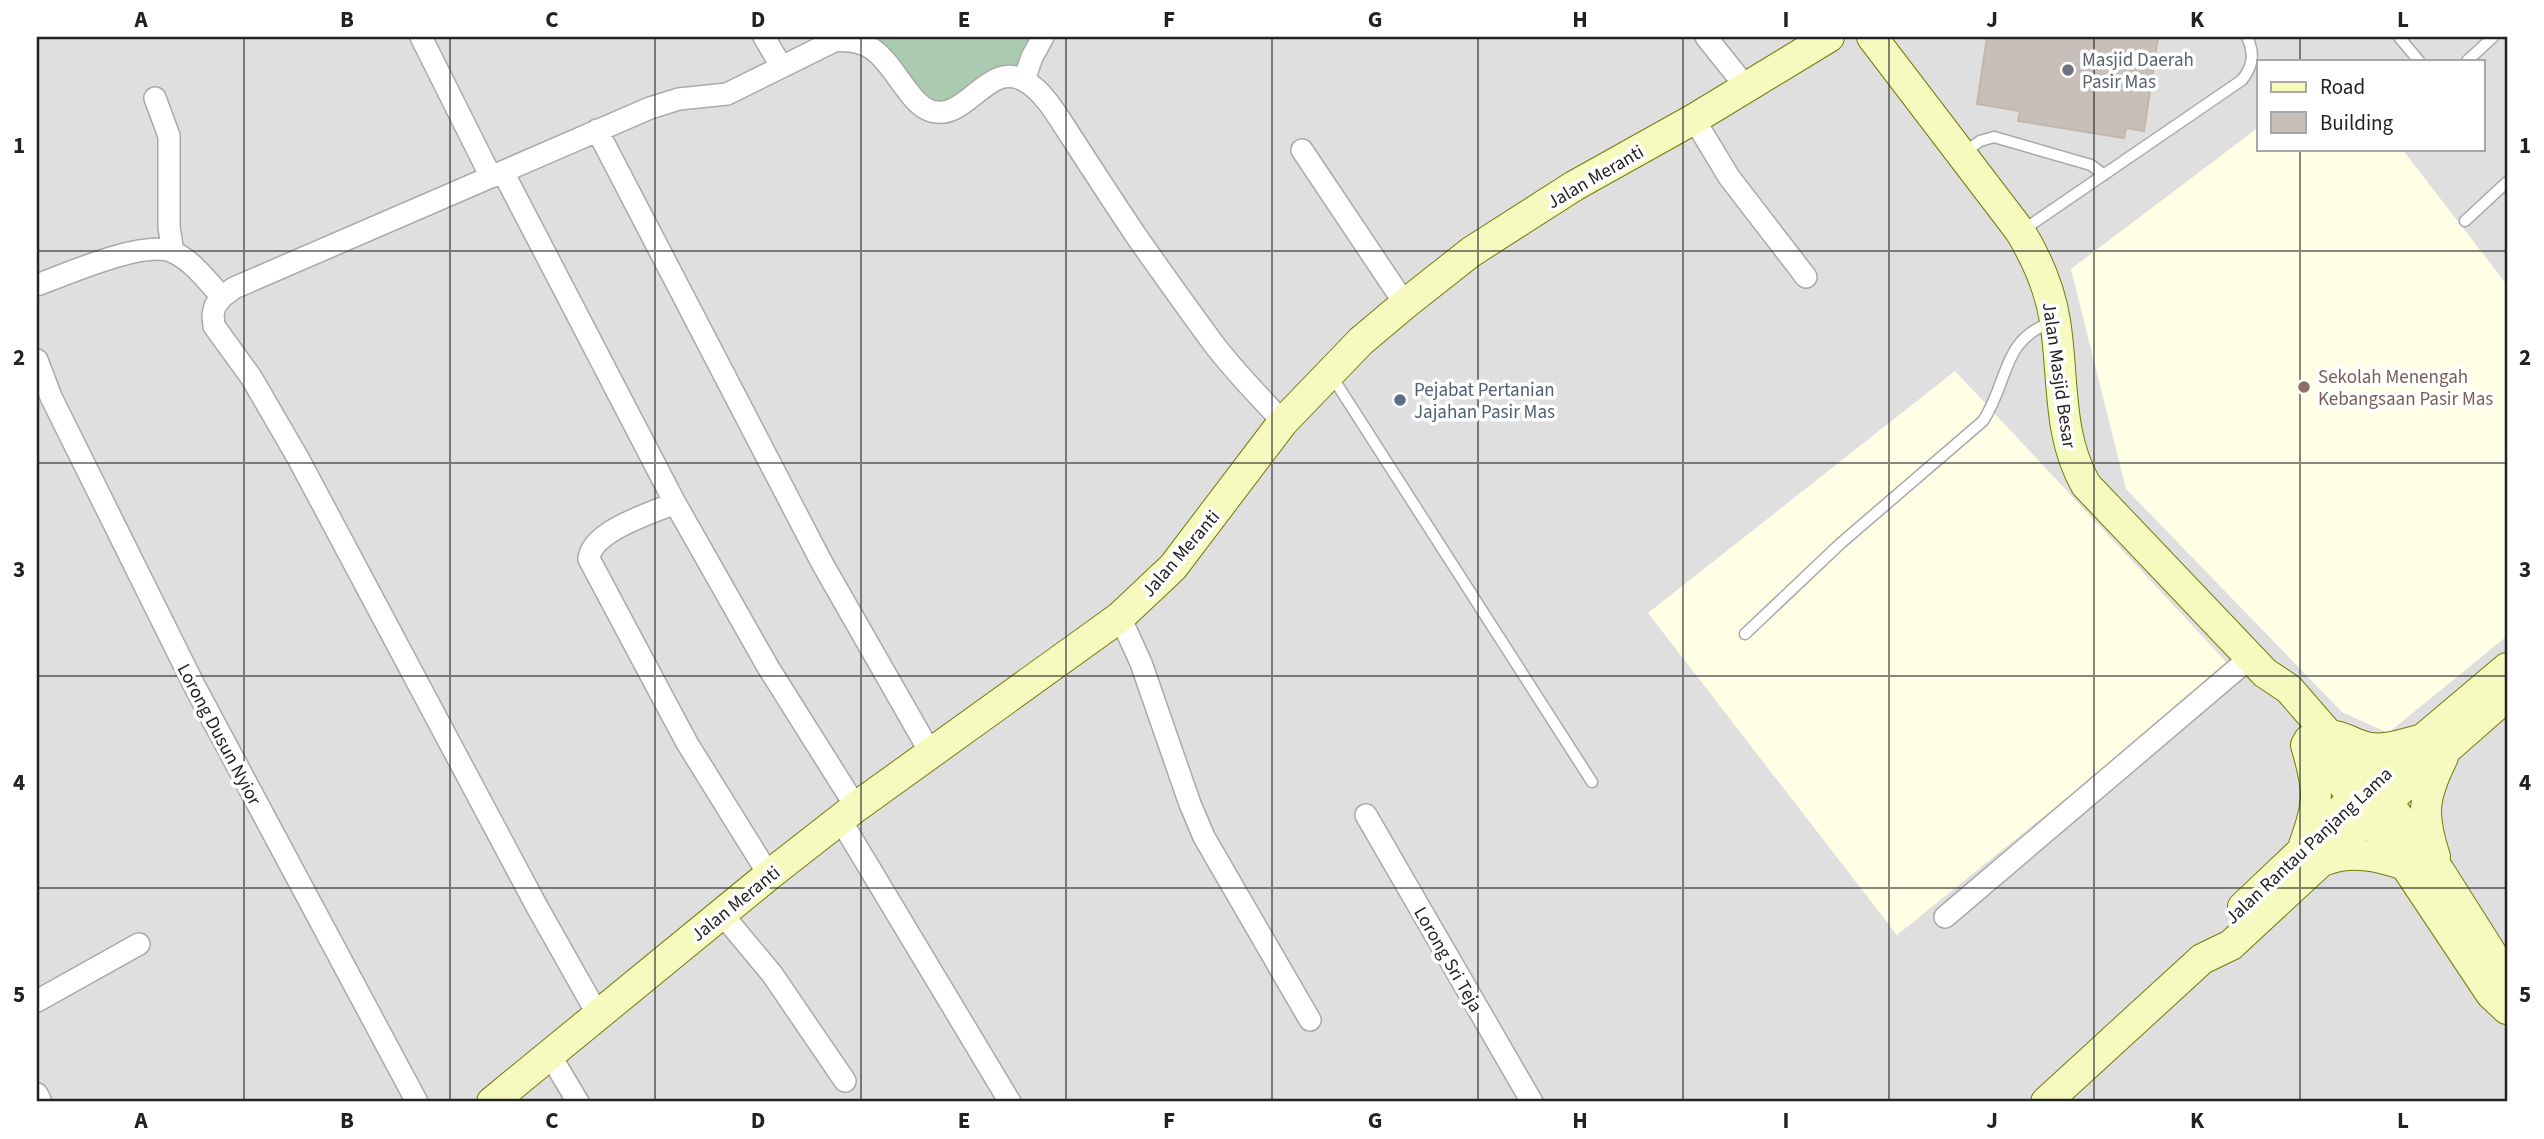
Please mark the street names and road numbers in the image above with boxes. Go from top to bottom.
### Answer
street label: Jalan Meranti [1542,139,1649,216]
street label: Jalan Masjid Besar [2035,300,2082,450]
street label: Jalan Meranti [1136,504,1227,604]
street label: Lorong Dusun Nyior [170,659,268,811]
street label: Jalan Rantau Panjang Lama [2219,761,2399,931]
street label: Jalan Meranti [686,860,786,949]
street label: Lorong Sri Teja [1407,902,1489,1017]

